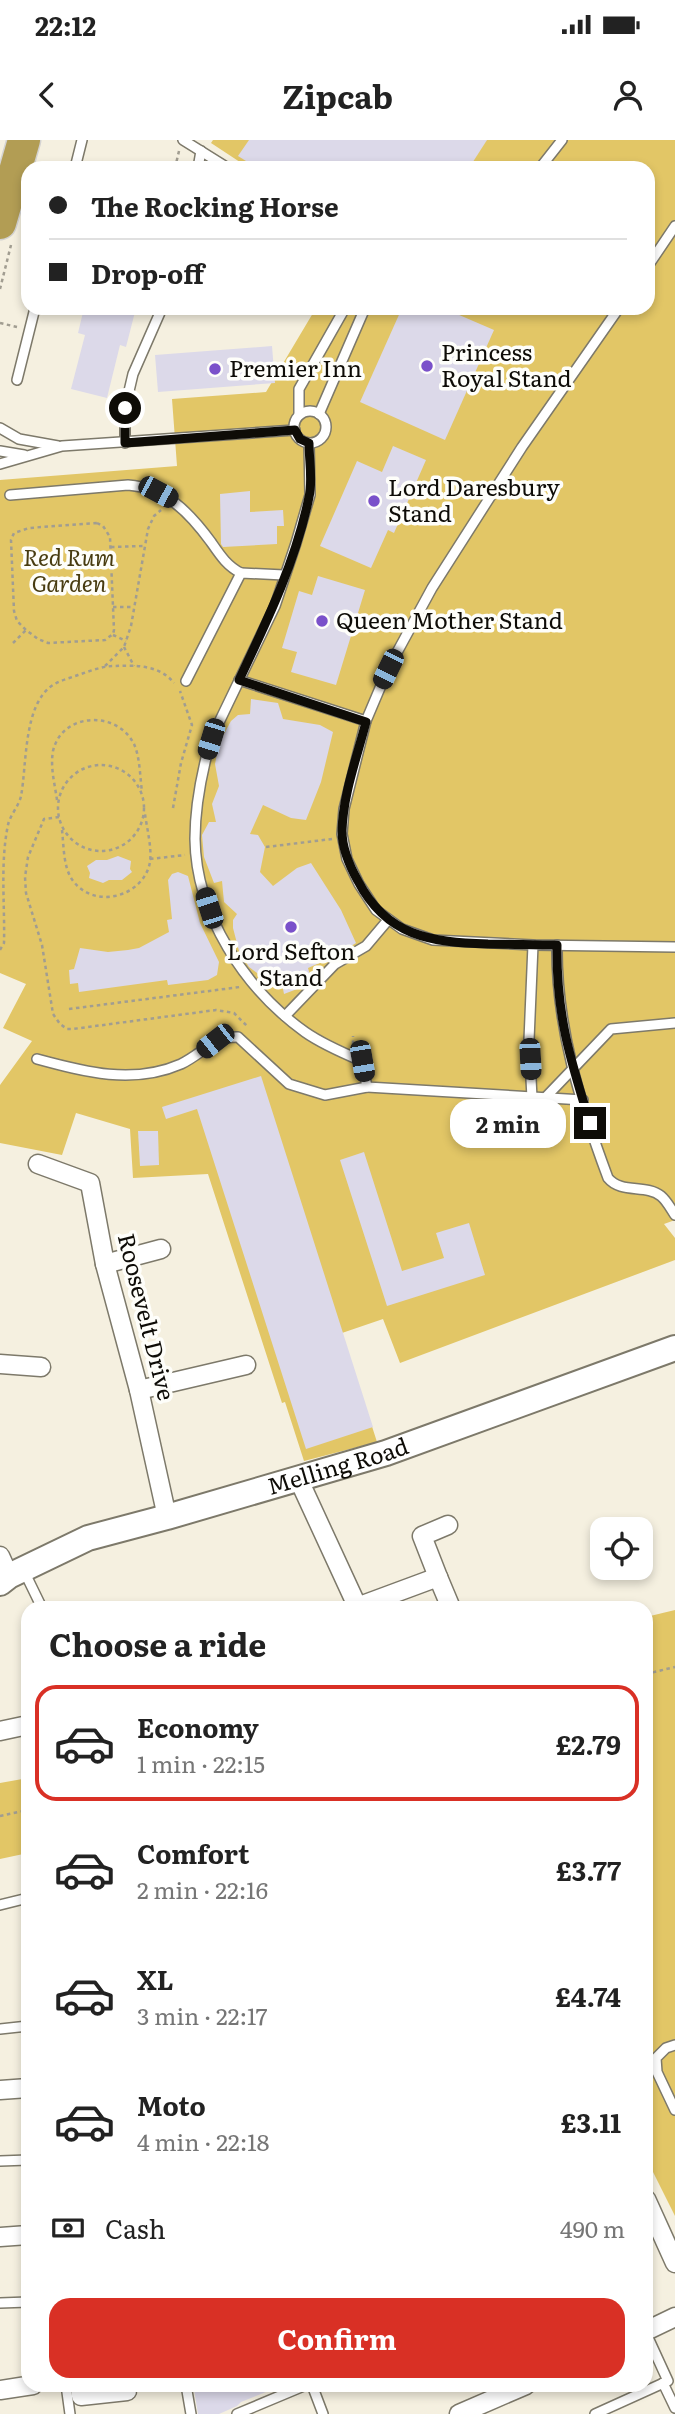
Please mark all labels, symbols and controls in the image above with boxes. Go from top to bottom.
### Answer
text: 22:12 [35,5,96,44]
text: Zipcab [282,71,393,119]
icon: back [28,76,66,114]
icon: person [609,76,647,114]
text: The Rocking Horse [91,186,339,225]
text: Drop-off [91,253,204,292]
place label: Princess Royal Stand [441,334,572,394]
place label: Premier Inn [229,350,362,384]
marker: Princess Royal Stand [419,358,435,374]
marker: Premier Inn [207,361,223,377]
route start [109,392,141,424]
place label: Lord Daresbury Stand [388,469,560,529]
car [135,473,182,511]
marker: Lord Daresbury Stand [366,493,382,509]
park label: Red Rum Garden [23,539,115,599]
place label: Queen Mother Stand [336,602,563,636]
marker: Queen Mother Stand [314,613,330,629]
car [370,646,407,692]
car [195,716,228,762]
car [193,885,226,931]
marker: Lord Sefton Stand [283,919,299,935]
place label: Lord Sefton Stand [227,933,355,993]
car [192,1020,239,1062]
car [519,1037,542,1081]
car [349,1038,376,1084]
callout: 2 min [450,1098,566,1147]
text: 2 min [476,1106,540,1140]
route end [574,1107,606,1139]
street label: Roosevelt Drive [111,1229,185,1404]
street label: Melling Road [263,1427,413,1502]
map controls [590,1517,653,1580]
button: locate [590,1517,653,1580]
text: Choose a ride [49,1619,266,1667]
text: Economy [137,1707,259,1746]
icon: car [53,1712,116,1775]
text: £2.79 [556,1724,621,1763]
text: 1 min · 22:15 [137,1746,265,1780]
text: Comfort [137,1833,249,1872]
icon: car [53,1838,116,1901]
text: £3.77 [556,1850,621,1889]
text: 2 min · 22:16 [137,1872,268,1906]
text: XL [137,1959,174,1998]
icon: car [53,1964,116,2027]
text: £4.74 [555,1976,621,2015]
text: 3 min · 22:17 [137,1998,267,2032]
text: Moto [137,2085,206,2124]
icon: car [53,2090,116,2153]
text: £3.11 [561,2102,621,2141]
text: 4 min · 22:18 [137,2124,269,2158]
text: Cash [105,2208,166,2247]
icon: cash [49,2209,87,2247]
text: 490 m [560,2211,625,2245]
button: Confirm [49,2298,625,2378]

